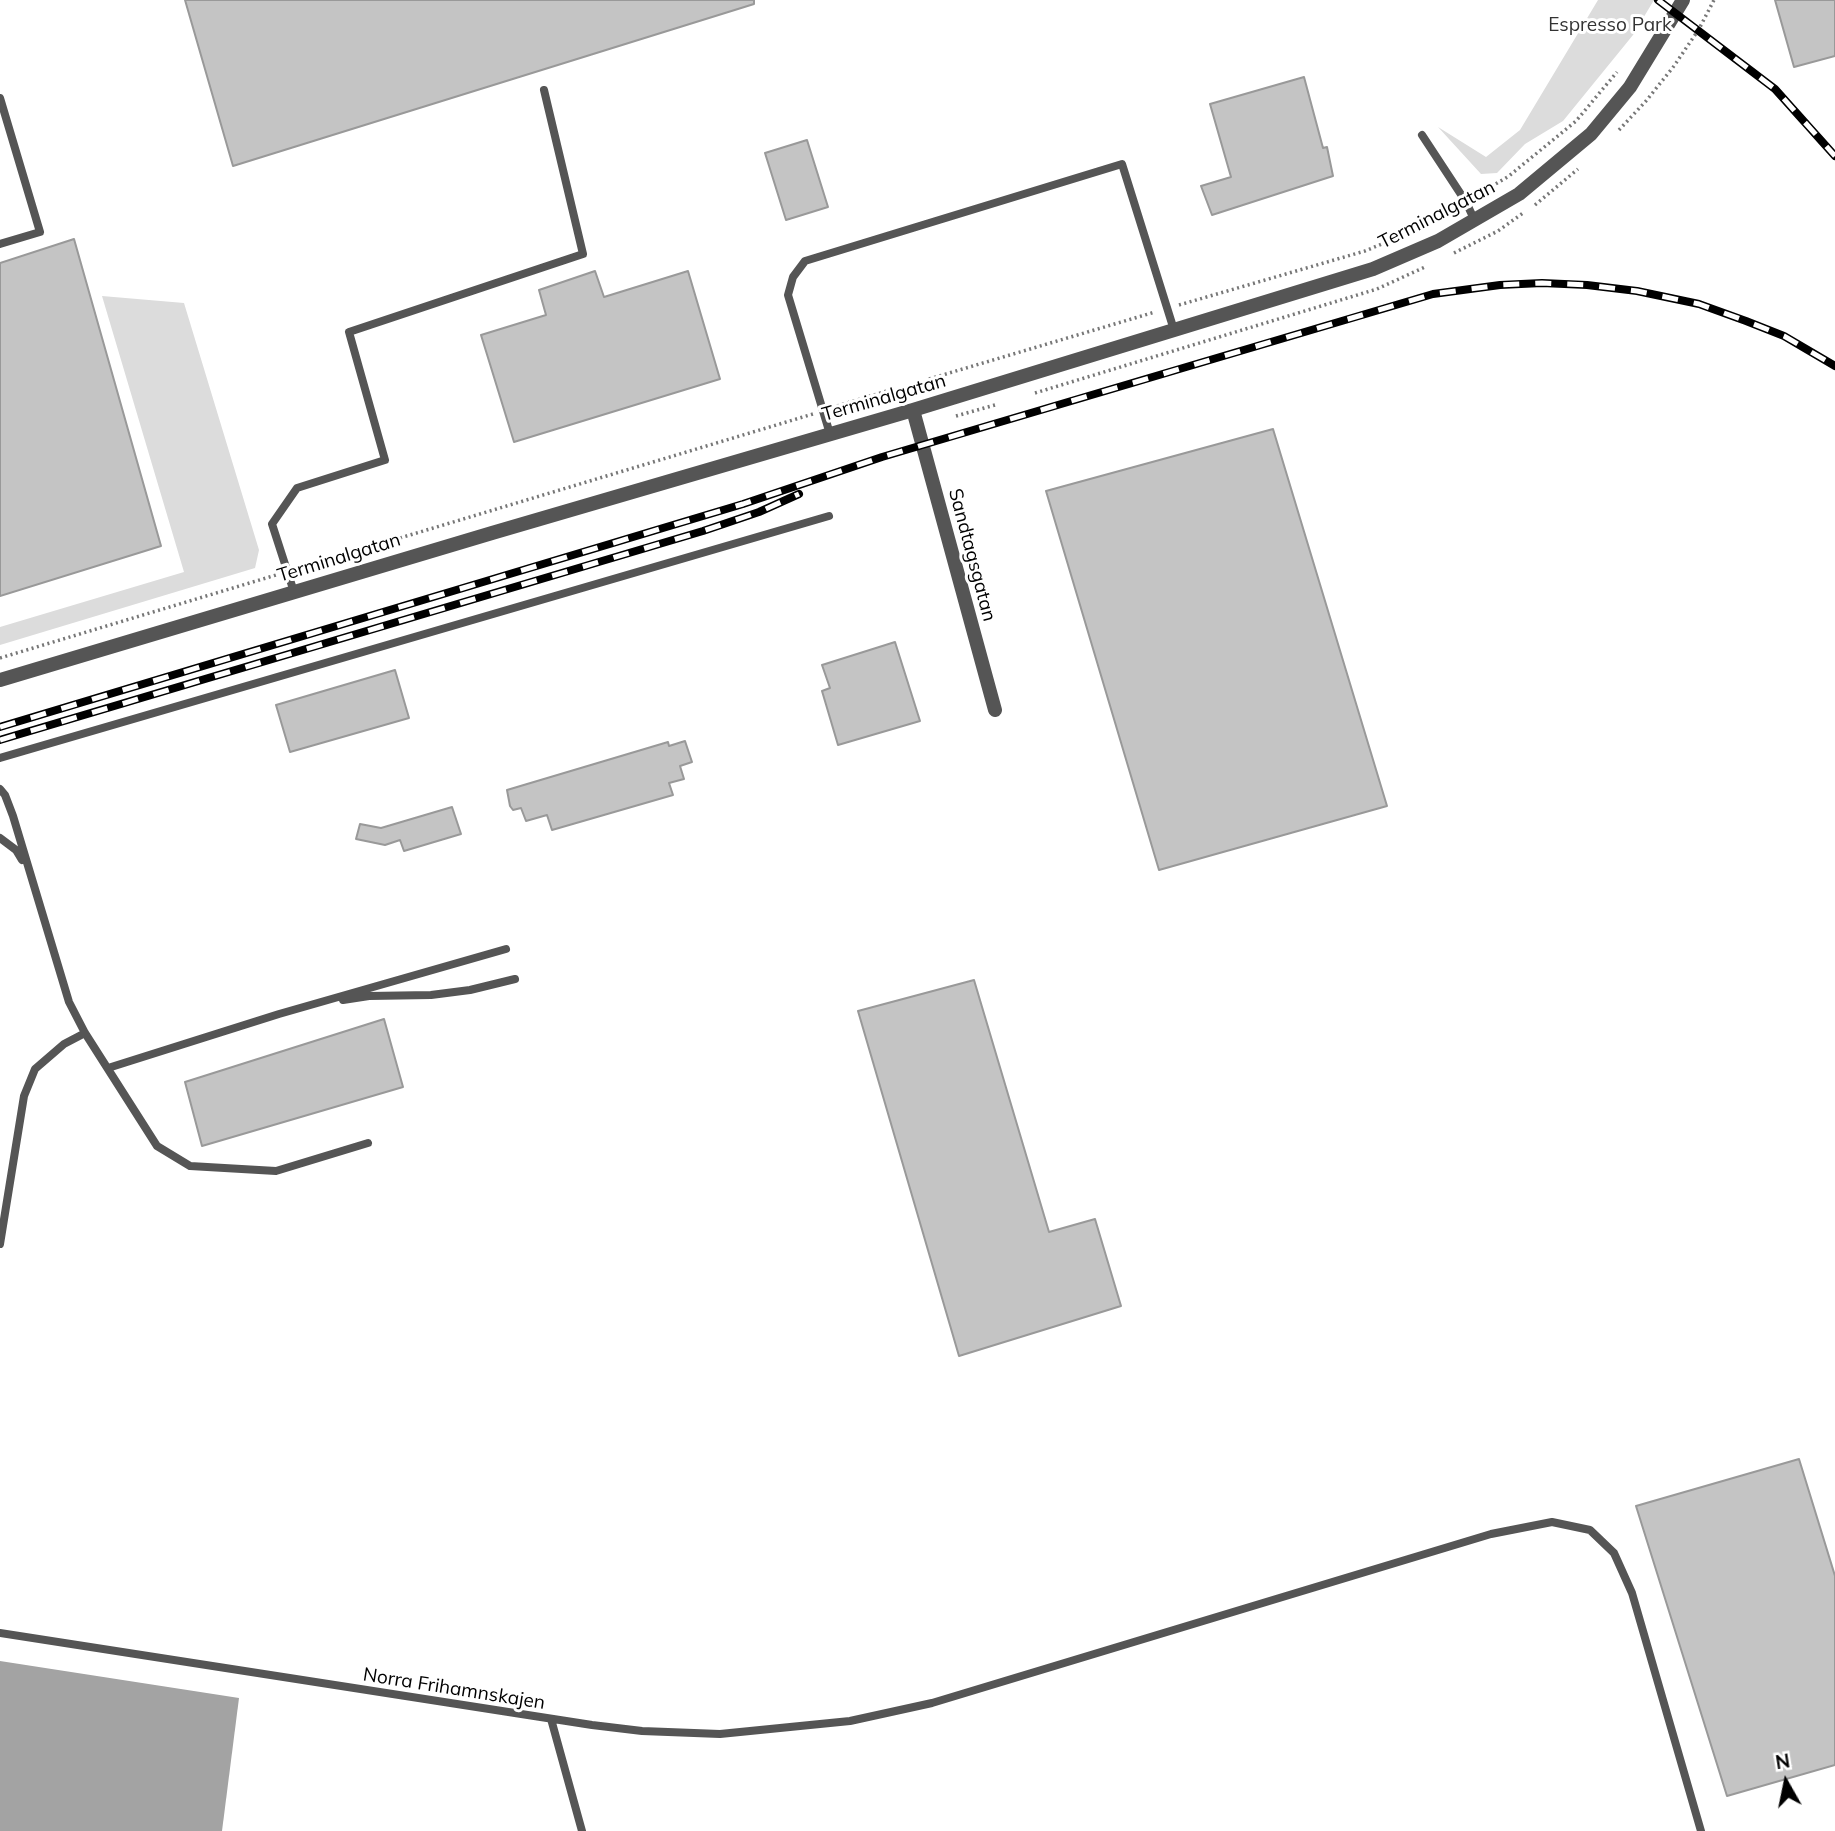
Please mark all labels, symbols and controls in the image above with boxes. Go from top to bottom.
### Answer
park label: Espresso Park [1548,14,1672,36]
street label: Terminalgatan [1375,176,1499,254]
street label: Terminalgatan [820,369,948,427]
street label: Sandtagsgatan [943,486,1001,624]
street label: Terminalgatan [275,528,403,588]
street label: Norra Frihamnskajen [361,1663,547,1715]
north arrow [1751,1747,1821,1817]
text: N [1774,1748,1792,1774]

